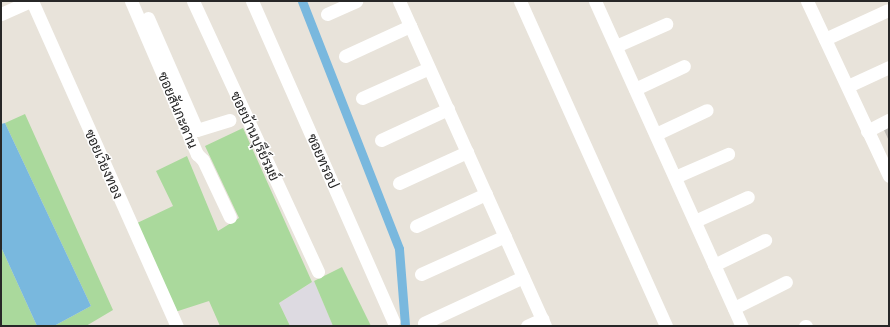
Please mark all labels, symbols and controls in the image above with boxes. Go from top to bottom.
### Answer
street label: ซอยสันกะดาน [154,69,202,151]
street label: ซอยบ้านบุรีย์รมย์ [227,89,283,183]
street label: ซอยเวียงทอง [81,127,127,201]
street label: ซอยทรอป [303,131,343,191]

